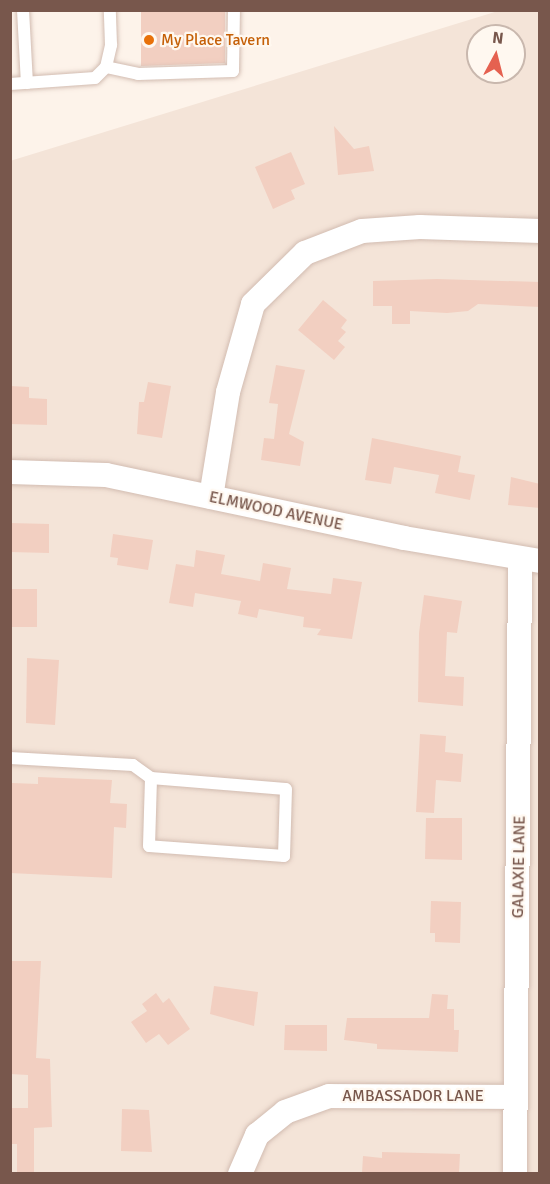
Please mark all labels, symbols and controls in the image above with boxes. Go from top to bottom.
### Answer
north arrow [466,24,526,84]
text: N [491,28,505,49]
place label: My Place Tavern [161,30,270,50]
marker: My Place Tavern [142,33,156,47]
street label: ELMWOOD AVENUE [207,487,345,535]
street label: GALAXIE LANE [509,816,529,918]
street label: AMBASSADOR LANE [342,1086,484,1106]

